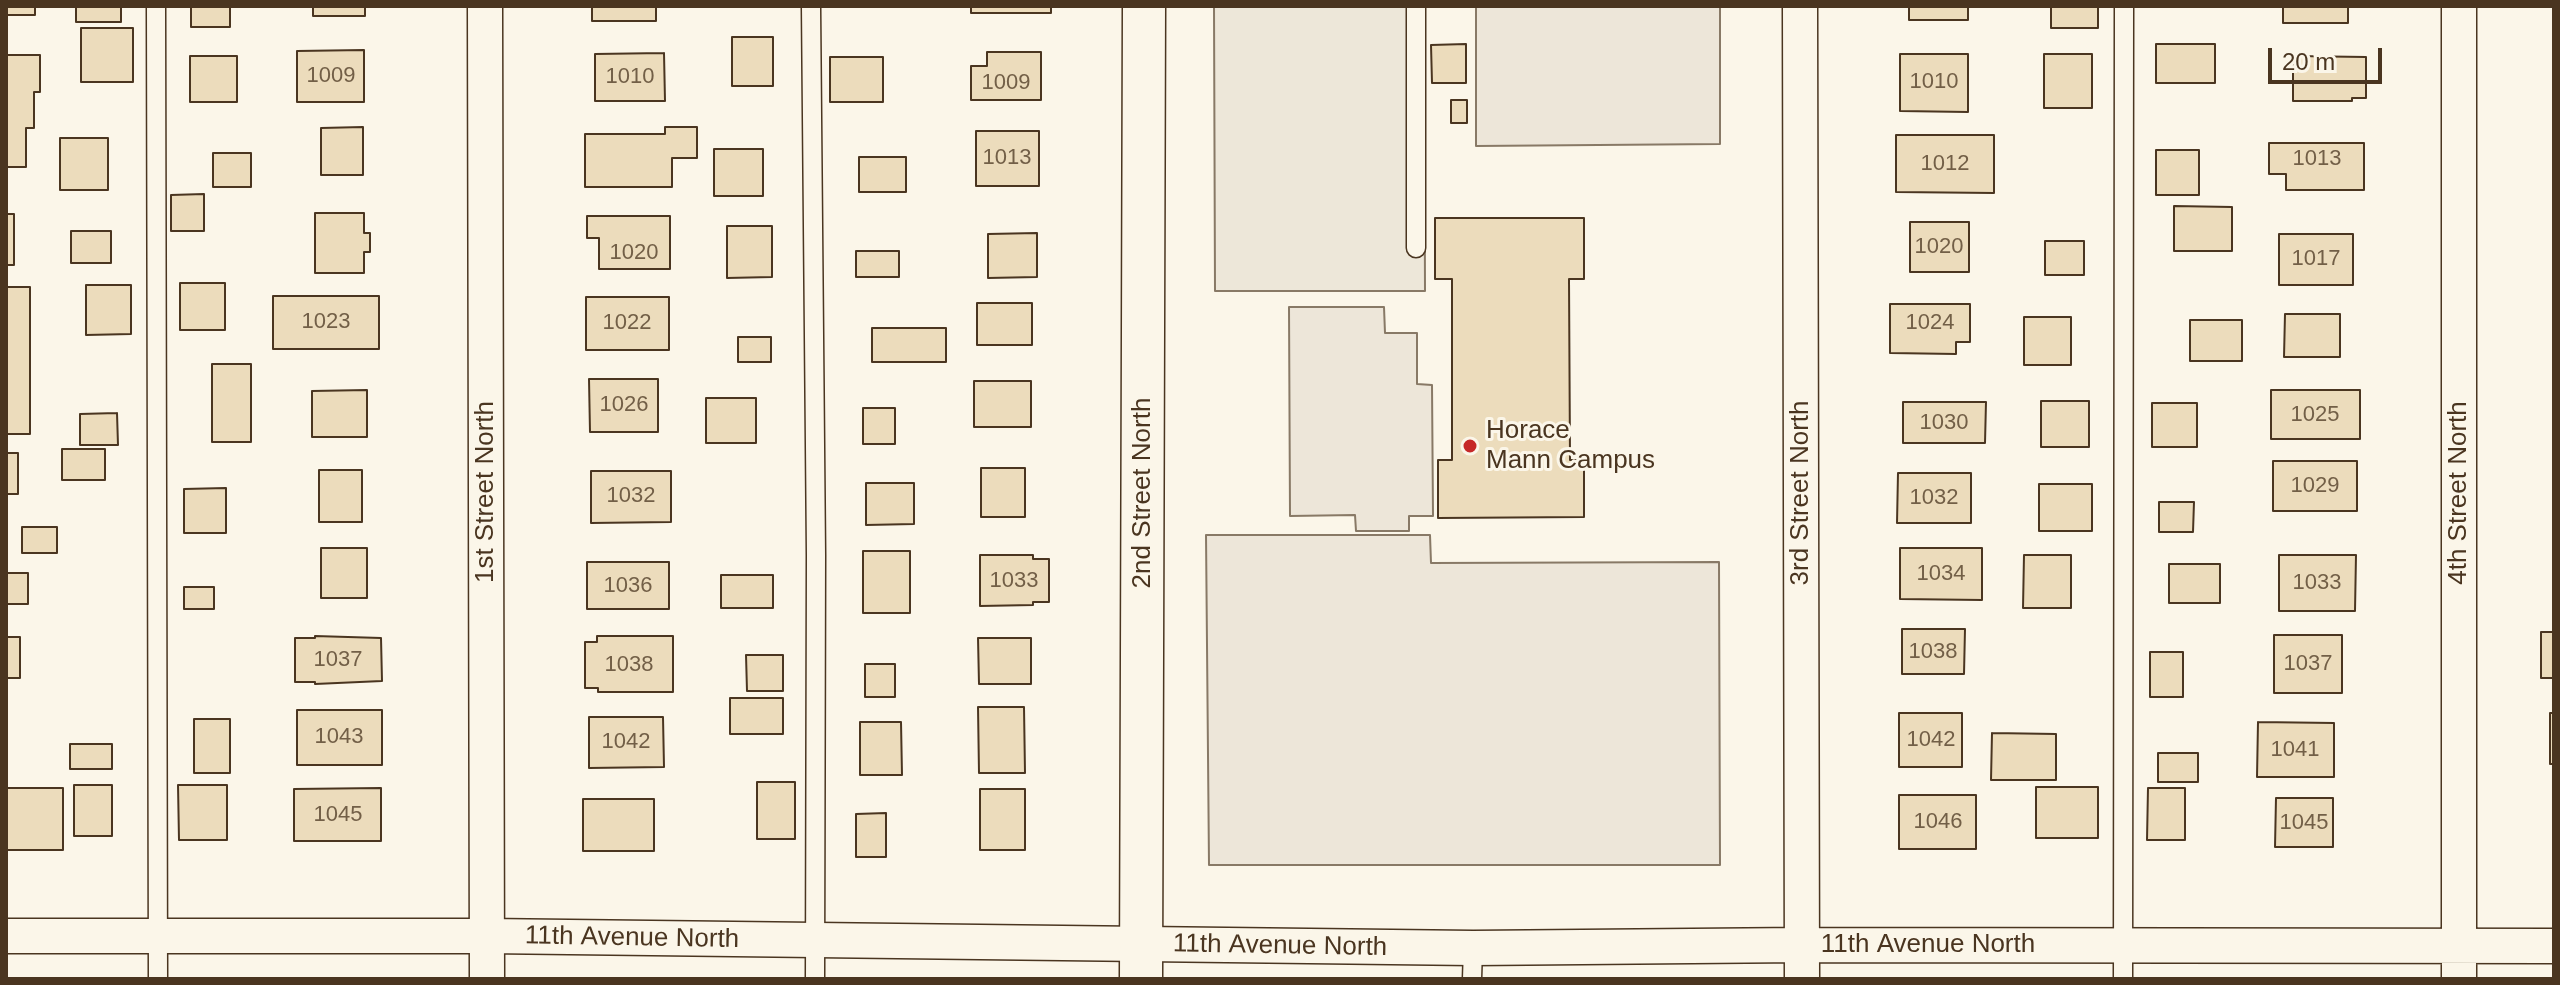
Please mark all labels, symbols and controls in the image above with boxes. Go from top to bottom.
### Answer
scale bar [2272,32,2386,82]
text: 20 m [2282,48,2335,75]
house number: 1009 [307,63,355,89]
house number: 1010 [606,64,654,90]
house number: 1010 [1910,69,1958,95]
house number: 1009 [982,70,1030,96]
house number: 1013 [983,145,1031,171]
house number: 1013 [2293,146,2341,172]
house number: 1012 [1921,151,1969,177]
house number: 1020 [1915,234,1963,260]
house number: 1020 [610,240,658,266]
house number: 1017 [2292,246,2340,272]
house number: 1023 [302,309,350,335]
house number: 1022 [603,310,651,336]
house number: 1024 [1906,310,1954,336]
house number: 1026 [600,392,648,418]
street label: 2nd Street North [1127,398,1159,588]
street label: 1st Street North [470,401,502,583]
street label: 3rd Street North [1785,401,1817,585]
street label: 4th Street North [2443,401,2475,585]
house number: 1025 [2291,402,2339,428]
house number: 1030 [1920,410,1968,436]
place label: Horace Mann Campus [1486,415,1655,476]
marker: Horace Mann Campus [1461,437,1479,455]
house number: 1029 [2291,473,2339,499]
house number: 1032 [607,483,655,509]
house number: 1032 [1910,485,1958,511]
house number: 1034 [1917,561,1965,587]
house number: 1033 [990,568,1038,594]
house number: 1033 [2293,570,2341,596]
house number: 1036 [604,573,652,599]
house number: 1038 [1909,639,1957,665]
house number: 1037 [314,647,362,673]
house number: 1037 [2284,651,2332,677]
house number: 1038 [605,652,653,678]
house number: 1043 [315,724,363,750]
house number: 1042 [1907,727,1955,753]
house number: 1042 [602,729,650,755]
house number: 1041 [2271,737,2319,763]
house number: 1045 [314,802,362,828]
house number: 1046 [1914,809,1962,835]
house number: 1045 [2280,810,2328,836]
street label: 11th Avenue North [525,921,739,955]
street label: 11th Avenue North [1173,929,1387,963]
street label: 11th Avenue North [1821,929,2035,961]

